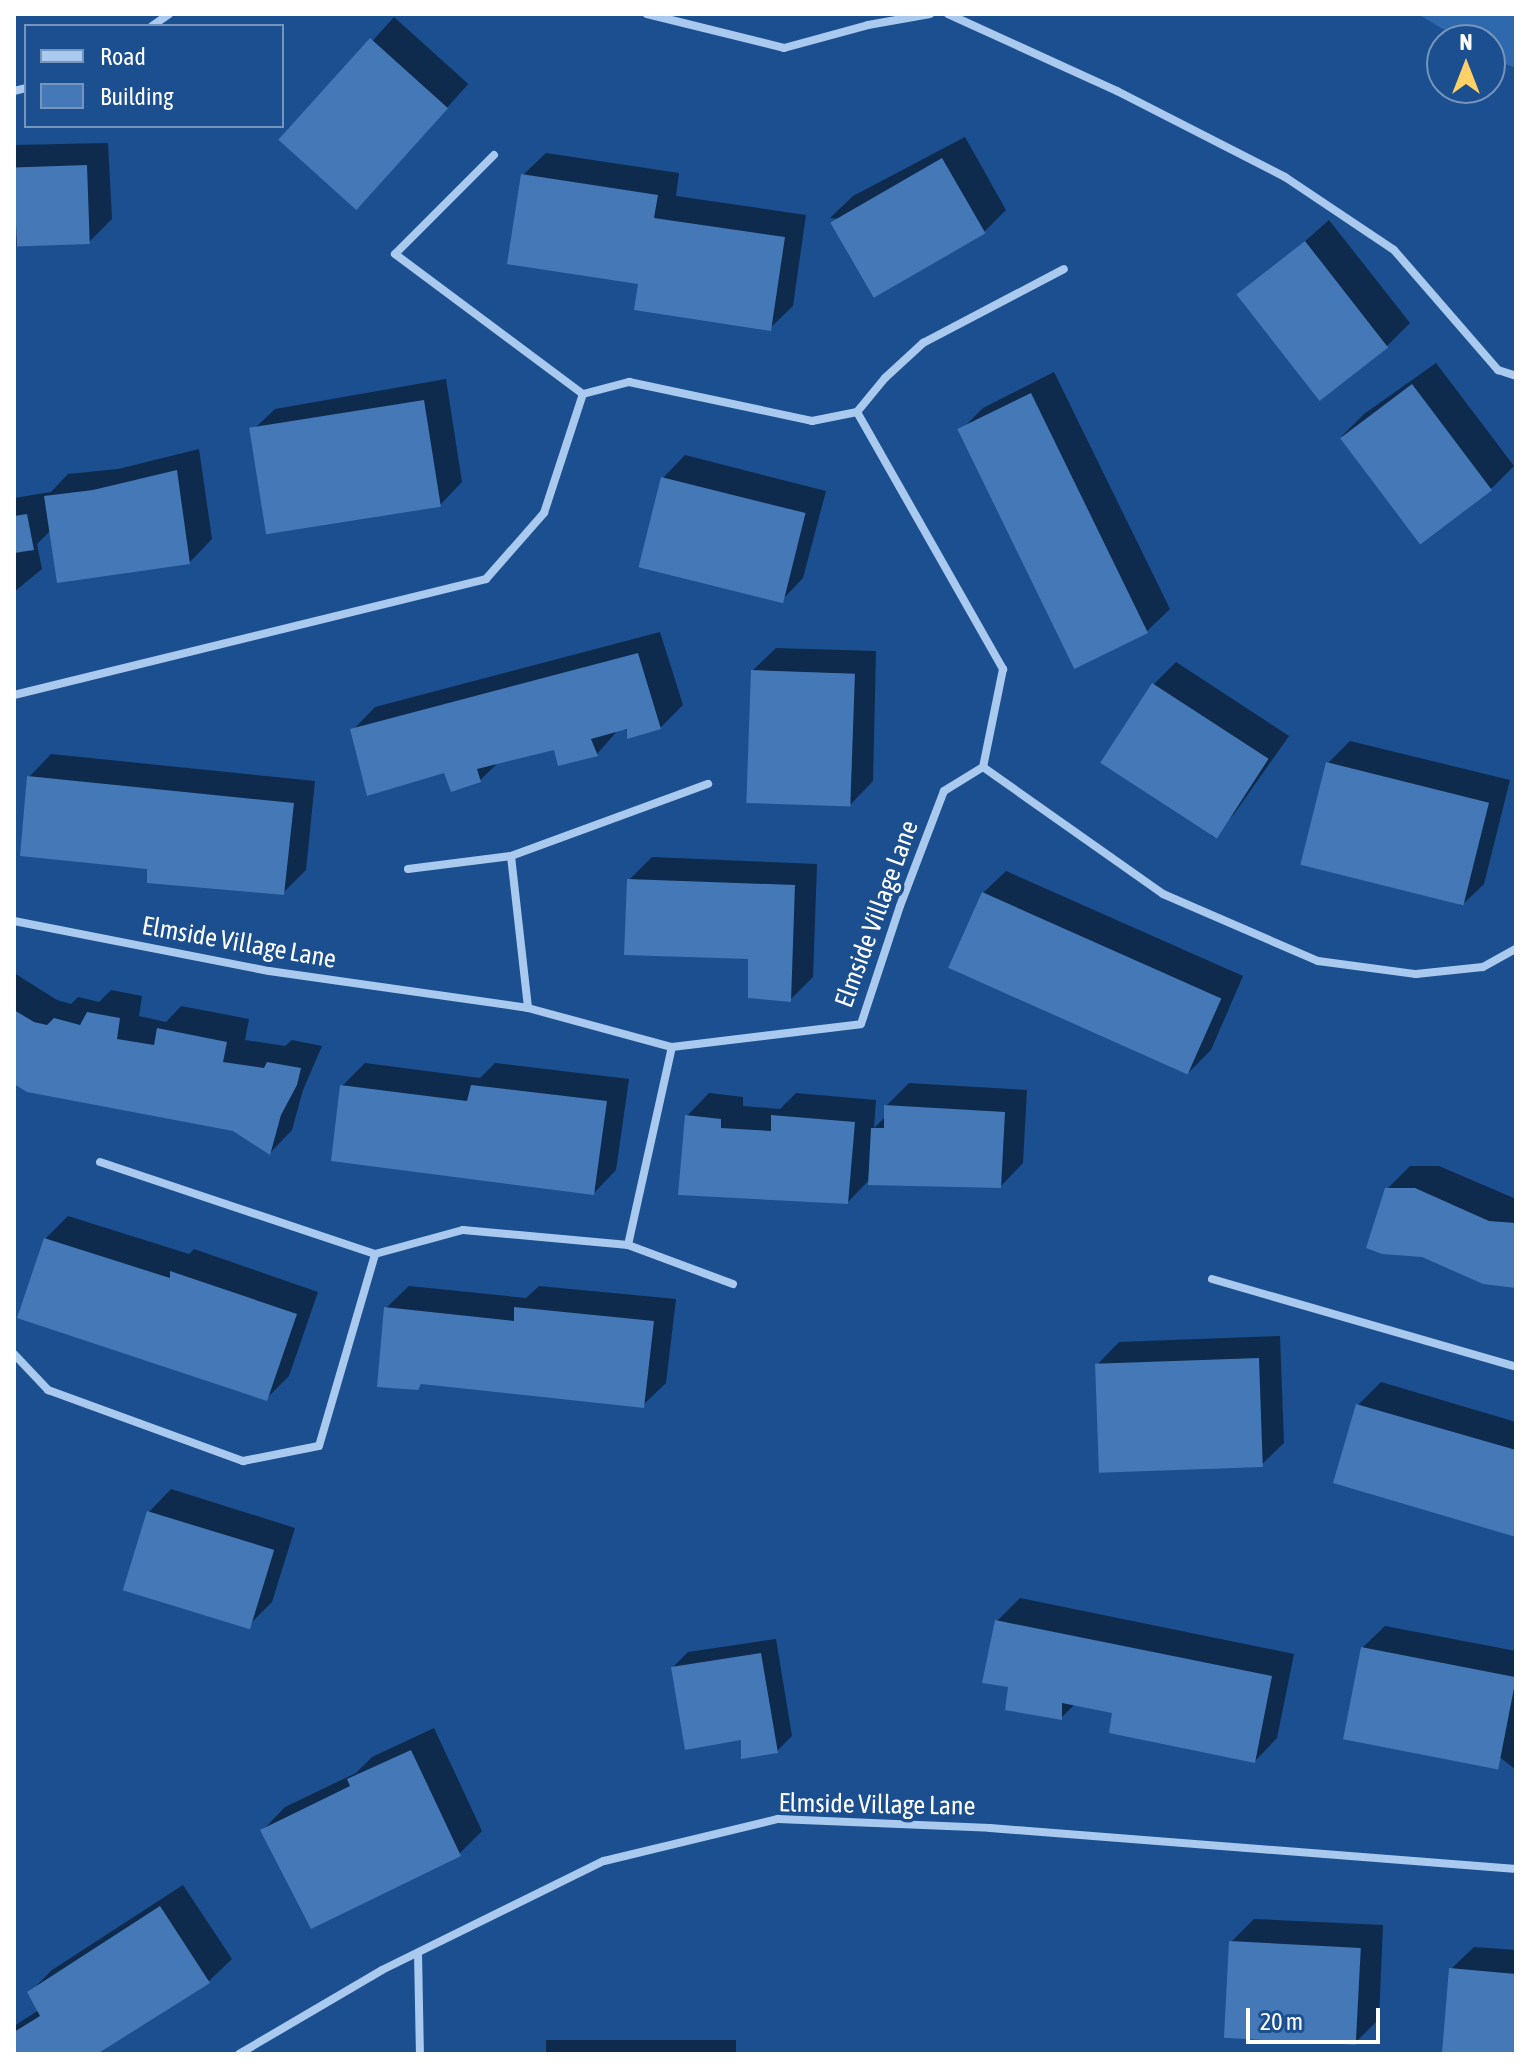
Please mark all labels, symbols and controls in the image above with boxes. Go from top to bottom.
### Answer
legend [24,24,284,128]
north arrow [1426,24,1506,104]
text: N [1460,29,1472,55]
text: Road [100,43,146,70]
text: Building [100,83,173,110]
street label: Elmside Village Lane [829,816,925,1012]
street label: Elmside Village Lane [139,911,339,975]
street label: Elmside Village Lane [778,1788,976,1822]
scale bar [1250,1992,1384,2042]
text: 20 m [1260,2008,1303,2035]

